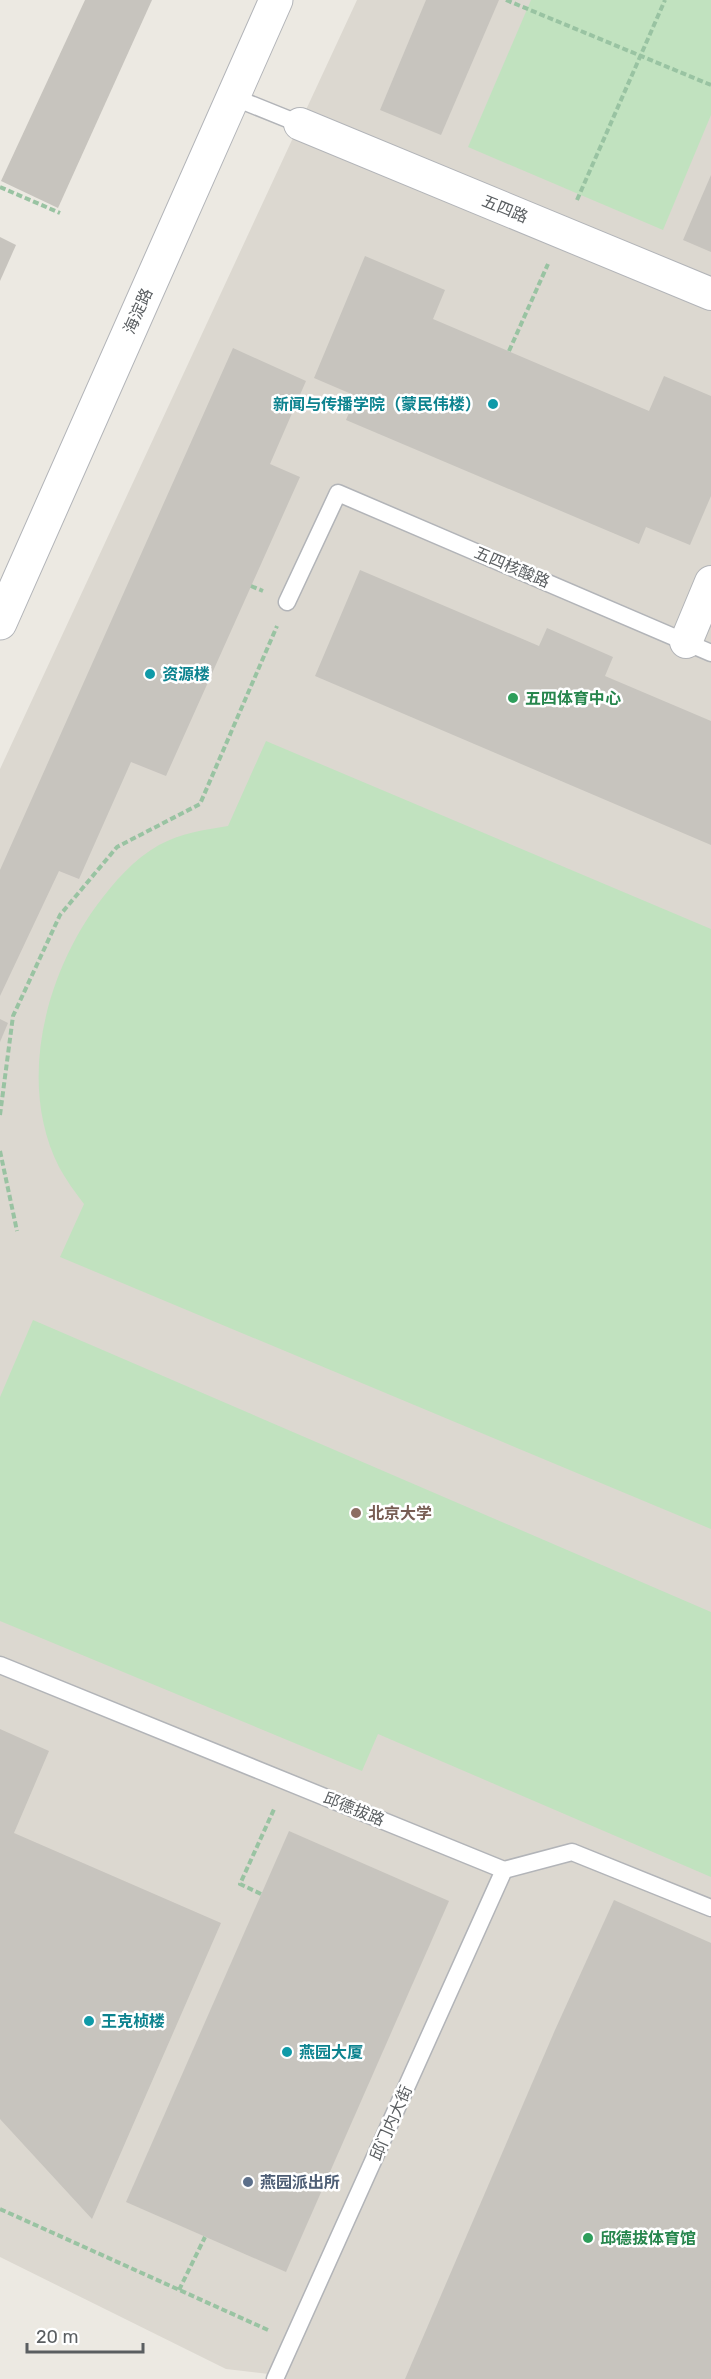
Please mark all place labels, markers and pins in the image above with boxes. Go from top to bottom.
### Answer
place label: 新闻与传播学院（蒙民伟楼） [273,395,481,414]
marker: 新闻与传播学院（蒙民伟楼） [486,397,500,411]
place label: 资源楼 [162,665,210,684]
marker: 资源楼 [143,667,157,681]
place label: 五四体育中心 [525,689,621,708]
marker: 五四体育中心 [506,691,520,705]
place label: 北京大学 [368,1504,432,1523]
marker: 北京大学 [349,1506,363,1520]
place label: 王克桢楼 [101,2012,165,2031]
marker: 王克桢楼 [82,2014,96,2028]
place label: 燕园大厦 [299,2043,363,2062]
marker: 燕园大厦 [280,2045,294,2059]
place label: 燕园派出所 [260,2173,340,2192]
marker: 燕园派出所 [241,2175,255,2189]
place label: 邱德拔体育馆 [600,2229,696,2248]
marker: 邱德拔体育馆 [581,2231,595,2245]

